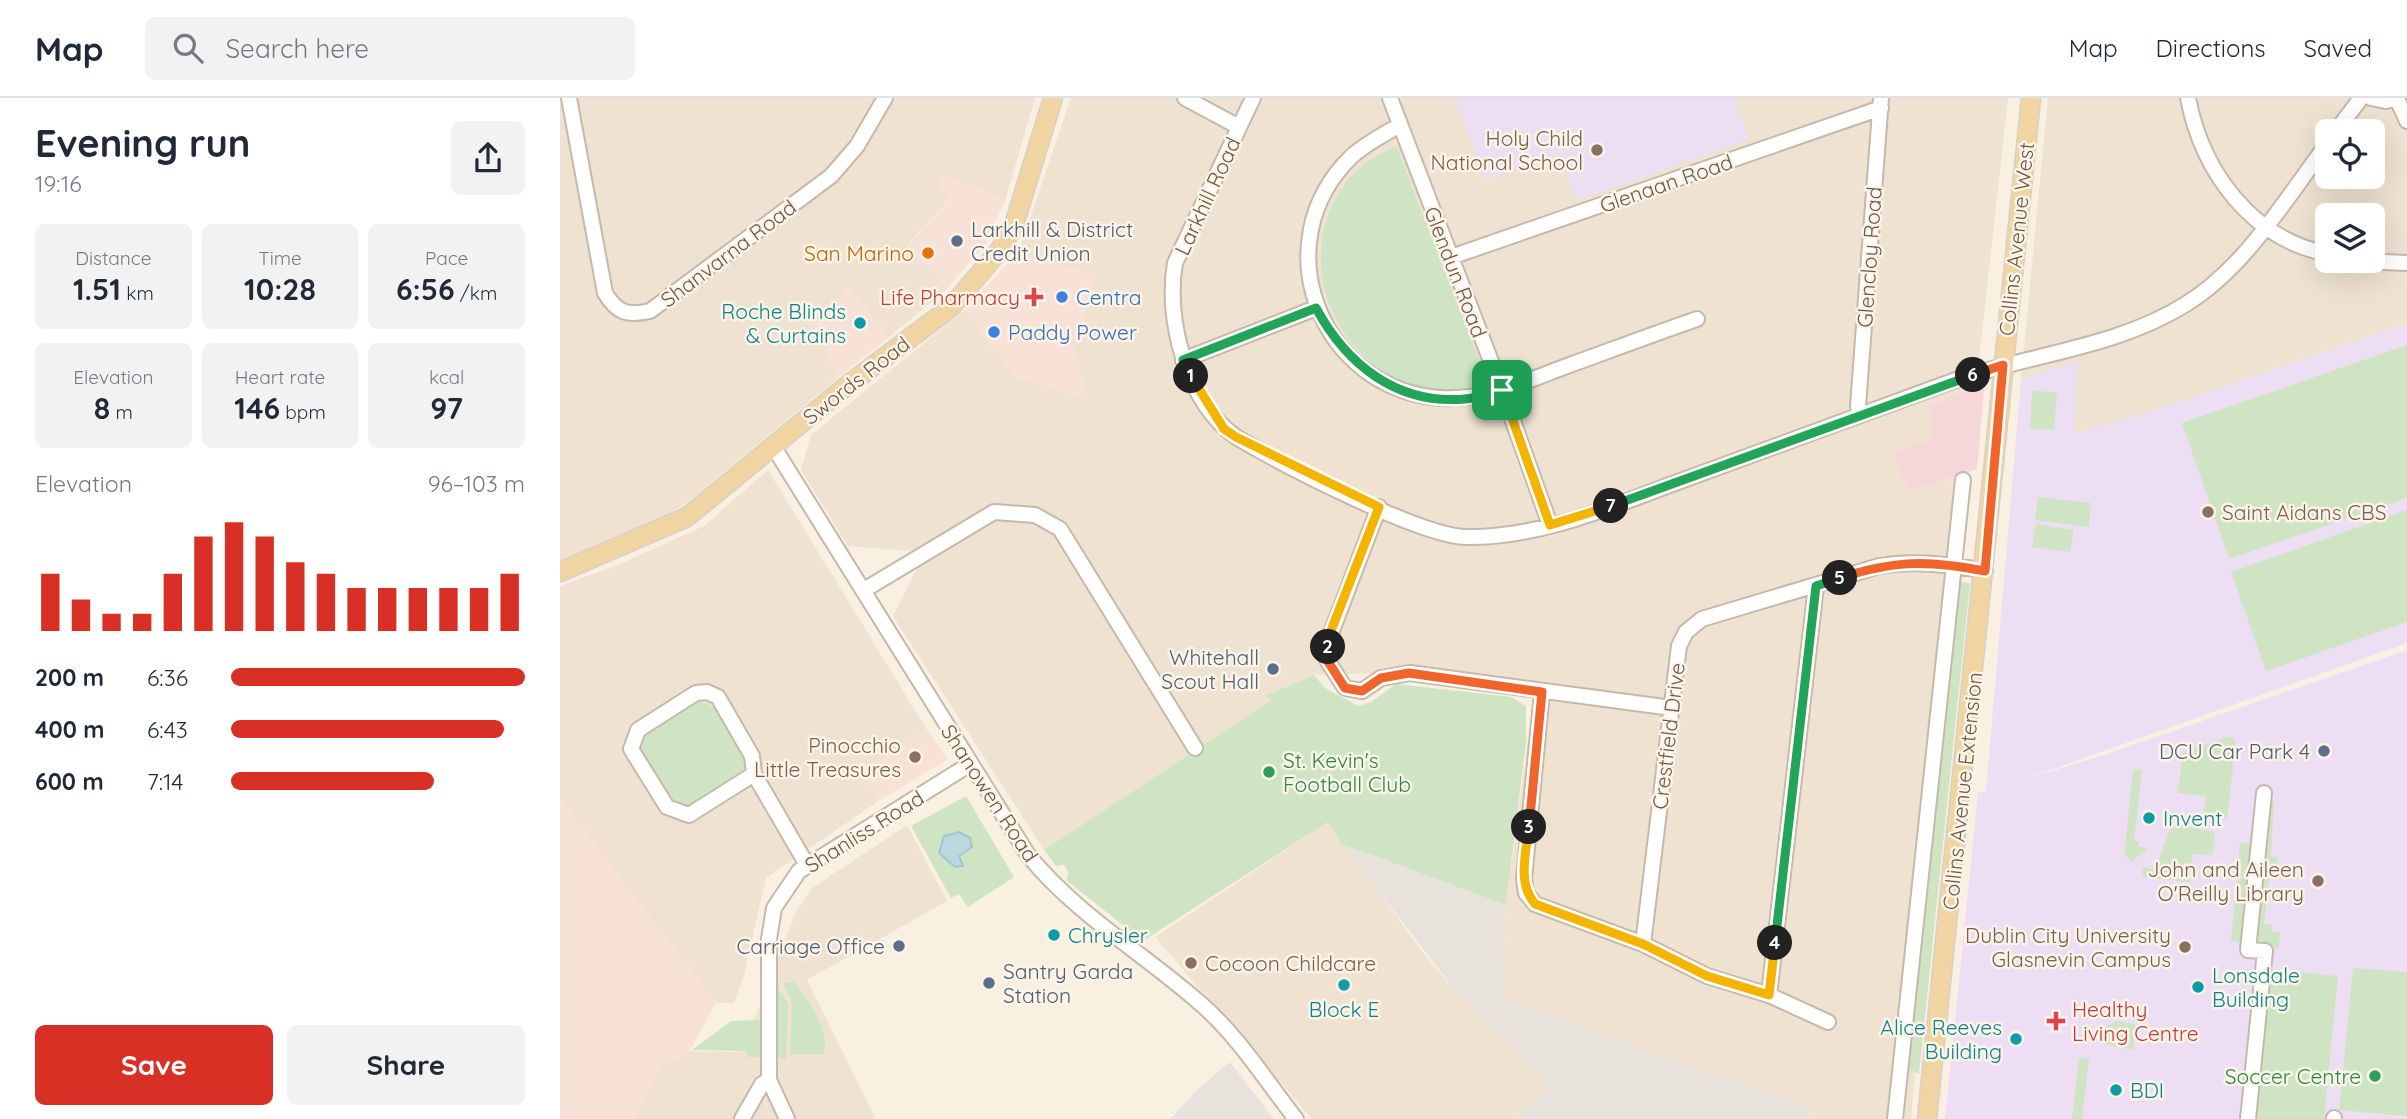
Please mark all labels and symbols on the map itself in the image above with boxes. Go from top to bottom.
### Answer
place label: Holy Child National School [1430,125,1583,175]
street label: Larkhill Road [1168,133,1246,259]
street label: Collins Avenue West [1993,141,2039,337]
marker: Holy Child National School [1589,142,1605,158]
street label: Glenaan Road [1596,148,1736,218]
street label: Glencloy Road [1851,186,1887,328]
street label: Shanvarna Road [655,194,801,312]
street label: Glendun Road [1419,203,1493,341]
place label: Larkhill & District Credit Union [971,216,1133,266]
marker: Larkhill & District Credit Union [949,233,965,249]
place label: San Marino [804,240,914,266]
marker: San Marino [920,245,936,261]
place label: Life Pharmacy [880,284,1020,310]
place label: Centra [1076,284,1141,310]
marker: Life Pharmacy [1026,289,1042,305]
marker: Centra [1054,289,1070,305]
place label: Roche Blinds & Curtains [721,298,846,348]
marker: Roche Blinds & Curtains [852,315,868,331]
place label: Paddy Power [1008,319,1137,345]
marker: Paddy Power [986,324,1002,340]
street label: Swords Road [797,330,915,430]
pin: 1 [1174,358,1208,394]
pin: 6 [1956,358,1990,392]
pin [1472,360,1532,420]
pin: 7 [1594,488,1628,524]
place label: Saint Aidans CBS [2222,499,2386,525]
marker: Saint Aidans CBS [2200,504,2216,520]
pin: 5 [1822,560,1858,596]
pin: 2 [1310,630,1346,664]
place label: Whitehall Scout Hall [1161,644,1259,694]
marker: Whitehall Scout Hall [1265,661,1281,677]
street label: Crestfield Drive [1646,661,1690,811]
street label: Collins Avenue Extension [1937,671,1987,911]
street label: Shanowen Road [936,719,1044,867]
place label: Pinocchio Little Treasures [754,732,901,782]
place label: DCU Car Park 4 [2159,738,2310,764]
marker: DCU Car Park 4 [2316,743,2332,759]
place label: St. Kevin's Football Club [1283,747,1411,797]
marker: Pinocchio Little Treasures [907,749,923,765]
marker: St. Kevin's Football Club [1261,764,1277,780]
street label: Shanliss Road [800,784,928,878]
place label: Invent [2163,805,2222,831]
pin: 3 [1511,810,1546,844]
marker: Invent [2141,810,2157,826]
place label: John and Aileen O'Reilly Library [2148,856,2304,906]
marker: John and Aileen O'Reilly Library [2310,873,2326,889]
place label: Chrysler [1068,922,1148,948]
place label: Dublin City University Glasnevin Campus [1965,922,2171,972]
pin: 4 [1758,926,1792,960]
marker: Chrysler [1046,927,1062,943]
place label: Carriage Office [736,933,885,959]
marker: Carriage Office [891,938,907,954]
marker: Dublin City University Glasnevin Campus [2177,939,2193,955]
place label: Cocoon Childcare [1205,950,1376,976]
marker: Cocoon Childcare [1183,955,1199,971]
place label: Santry Garda Station [1003,958,1133,1008]
place label: Lonsdale Building [2212,962,2300,1012]
marker: Santry Garda Station [981,975,997,991]
marker: Block E [1336,977,1352,993]
marker: Lonsdale Building [2190,979,2206,995]
place label: Block E [1309,996,1379,1022]
place label: Healthy Living Centre [2072,996,2199,1046]
marker: Healthy Living Centre [2046,1011,2066,1031]
place label: Alice Reeves Building [1880,1014,2002,1064]
marker: Alice Reeves Building [2008,1031,2024,1047]
place label: Soccer Centre [2225,1063,2361,1089]
marker: Soccer Centre [2367,1068,2383,1084]
place label: BDI [2130,1077,2164,1103]
marker: BDI [2108,1082,2124,1098]

